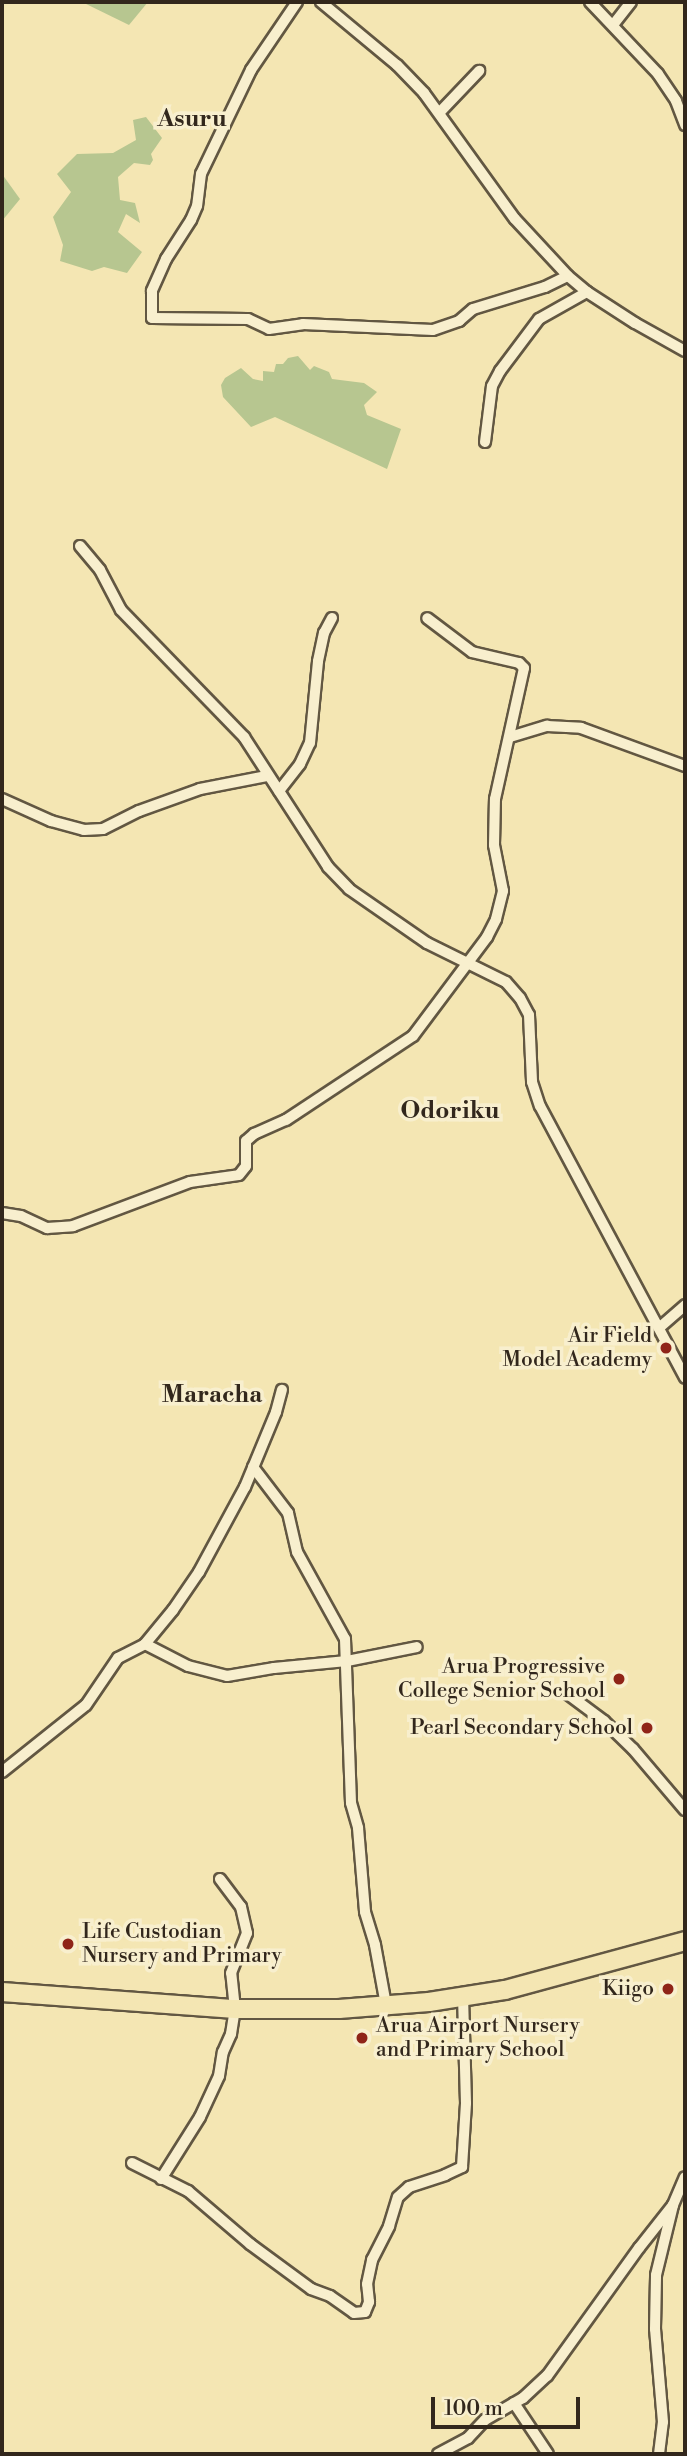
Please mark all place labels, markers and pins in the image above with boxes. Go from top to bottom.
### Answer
place label: Air Field Model Academy [503,1323,652,1373]
marker: Air Field Model Academy [658,1340,674,1356]
place label: Arua Progressive College Senior School [398,1654,605,1704]
marker: Arua Progressive College Senior School [611,1671,627,1687]
place label: Pearl Secondary School [410,1715,633,1741]
marker: Pearl Secondary School [639,1720,655,1736]
place label: Life Custodian Nursery and Primary [82,1919,282,1969]
marker: Life Custodian Nursery and Primary [60,1936,76,1952]
place label: Kiigo [602,1976,654,2002]
marker: Kiigo [660,1981,676,1997]
place label: Arua Airport Nursery and Primary School [376,2013,580,2063]
marker: Arua Airport Nursery and Primary School [354,2030,370,2046]

